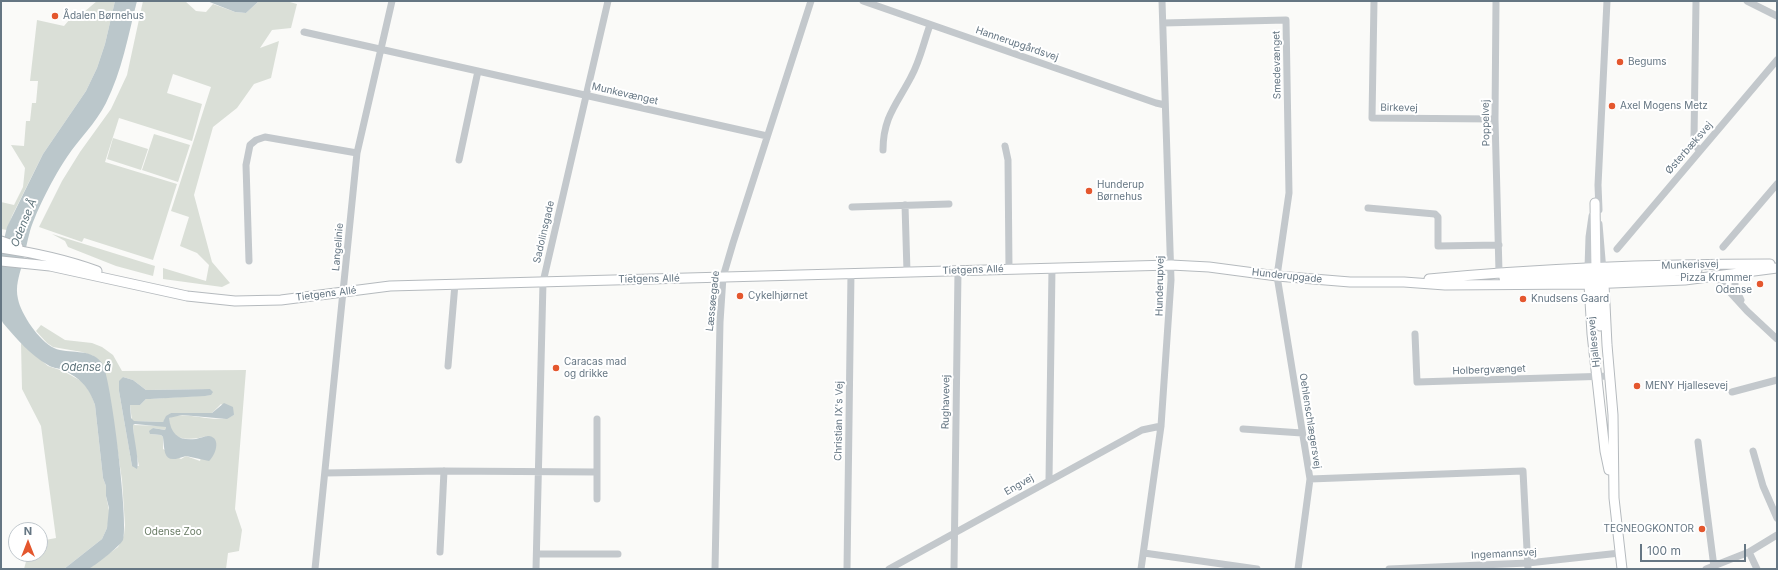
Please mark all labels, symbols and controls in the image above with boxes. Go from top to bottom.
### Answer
place label: Ådalen Børnehus [63,10,144,22]
marker: Ådalen Børnehus [50,11,60,21]
street label: Hannerupgårdsvej [974,24,1060,64]
street label: Smedevænget [1270,31,1284,99]
place label: Begums [1628,56,1666,68]
marker: Begums [1615,57,1625,67]
street label: Munkevænget [591,81,659,107]
street label: Poppelvej [1480,100,1492,146]
place label: Axel Mogens Metz [1620,100,1708,112]
marker: Axel Mogens Metz [1607,101,1617,111]
street label: Birkevej [1380,102,1418,114]
street label: Østerbæksvej [1663,119,1715,177]
place label: Hunderup Børnehus [1097,179,1144,202]
marker: Hunderup Børnehus [1084,186,1094,196]
water label: Odense Å [8,197,40,249]
street label: Sadolinsgade [531,200,557,264]
street label: Langelinie [330,222,346,272]
street label: Hunderupvej [1153,256,1167,316]
street label: Munkerisvej [1661,258,1719,272]
street label: Tietgens Allé [942,263,1004,277]
street label: Hunderupgade [1251,266,1323,286]
street label: Læssøegade [704,270,722,332]
street label: Tietgens Allé [618,272,680,286]
place label: Pizza Krummer Odense [1680,272,1752,296]
marker: Pizza Krummer Odense [1755,279,1765,289]
street label: Tietgens Allé [295,284,357,304]
place label: Cykelhjørnet [748,290,808,302]
marker: Cykelhjørnet [735,291,745,301]
place label: Knudsens Gaard [1531,293,1609,305]
marker: Knudsens Gaard [1518,294,1528,304]
street label: Hjallesevej [1585,316,1603,368]
place label: Caracas mad og drikke [564,356,626,380]
water label: Odense å [61,361,111,375]
marker: Caracas mad og drikke [551,363,561,373]
street label: Holbergvænget [1452,363,1526,377]
street label: Oehlenschlægersvej [1297,372,1323,470]
street label: Rughavevej [940,375,952,429]
place label: MENY Hjallesevej [1645,380,1728,392]
street label: Christian IX's Vej [832,381,846,461]
marker: MENY Hjallesevej [1632,381,1642,391]
street label: Engvej [1002,472,1036,498]
north arrow [8,522,48,562]
place label: TEGNEOGKONTOR [1604,523,1694,535]
text: N [24,524,32,538]
marker: TEGNEOGKONTOR [1697,524,1707,534]
park label: Odense Zoo [144,526,202,538]
scale bar [1642,536,1748,562]
text: 100 m [1647,543,1681,558]
street label: Ingemannsvej [1471,546,1537,562]

